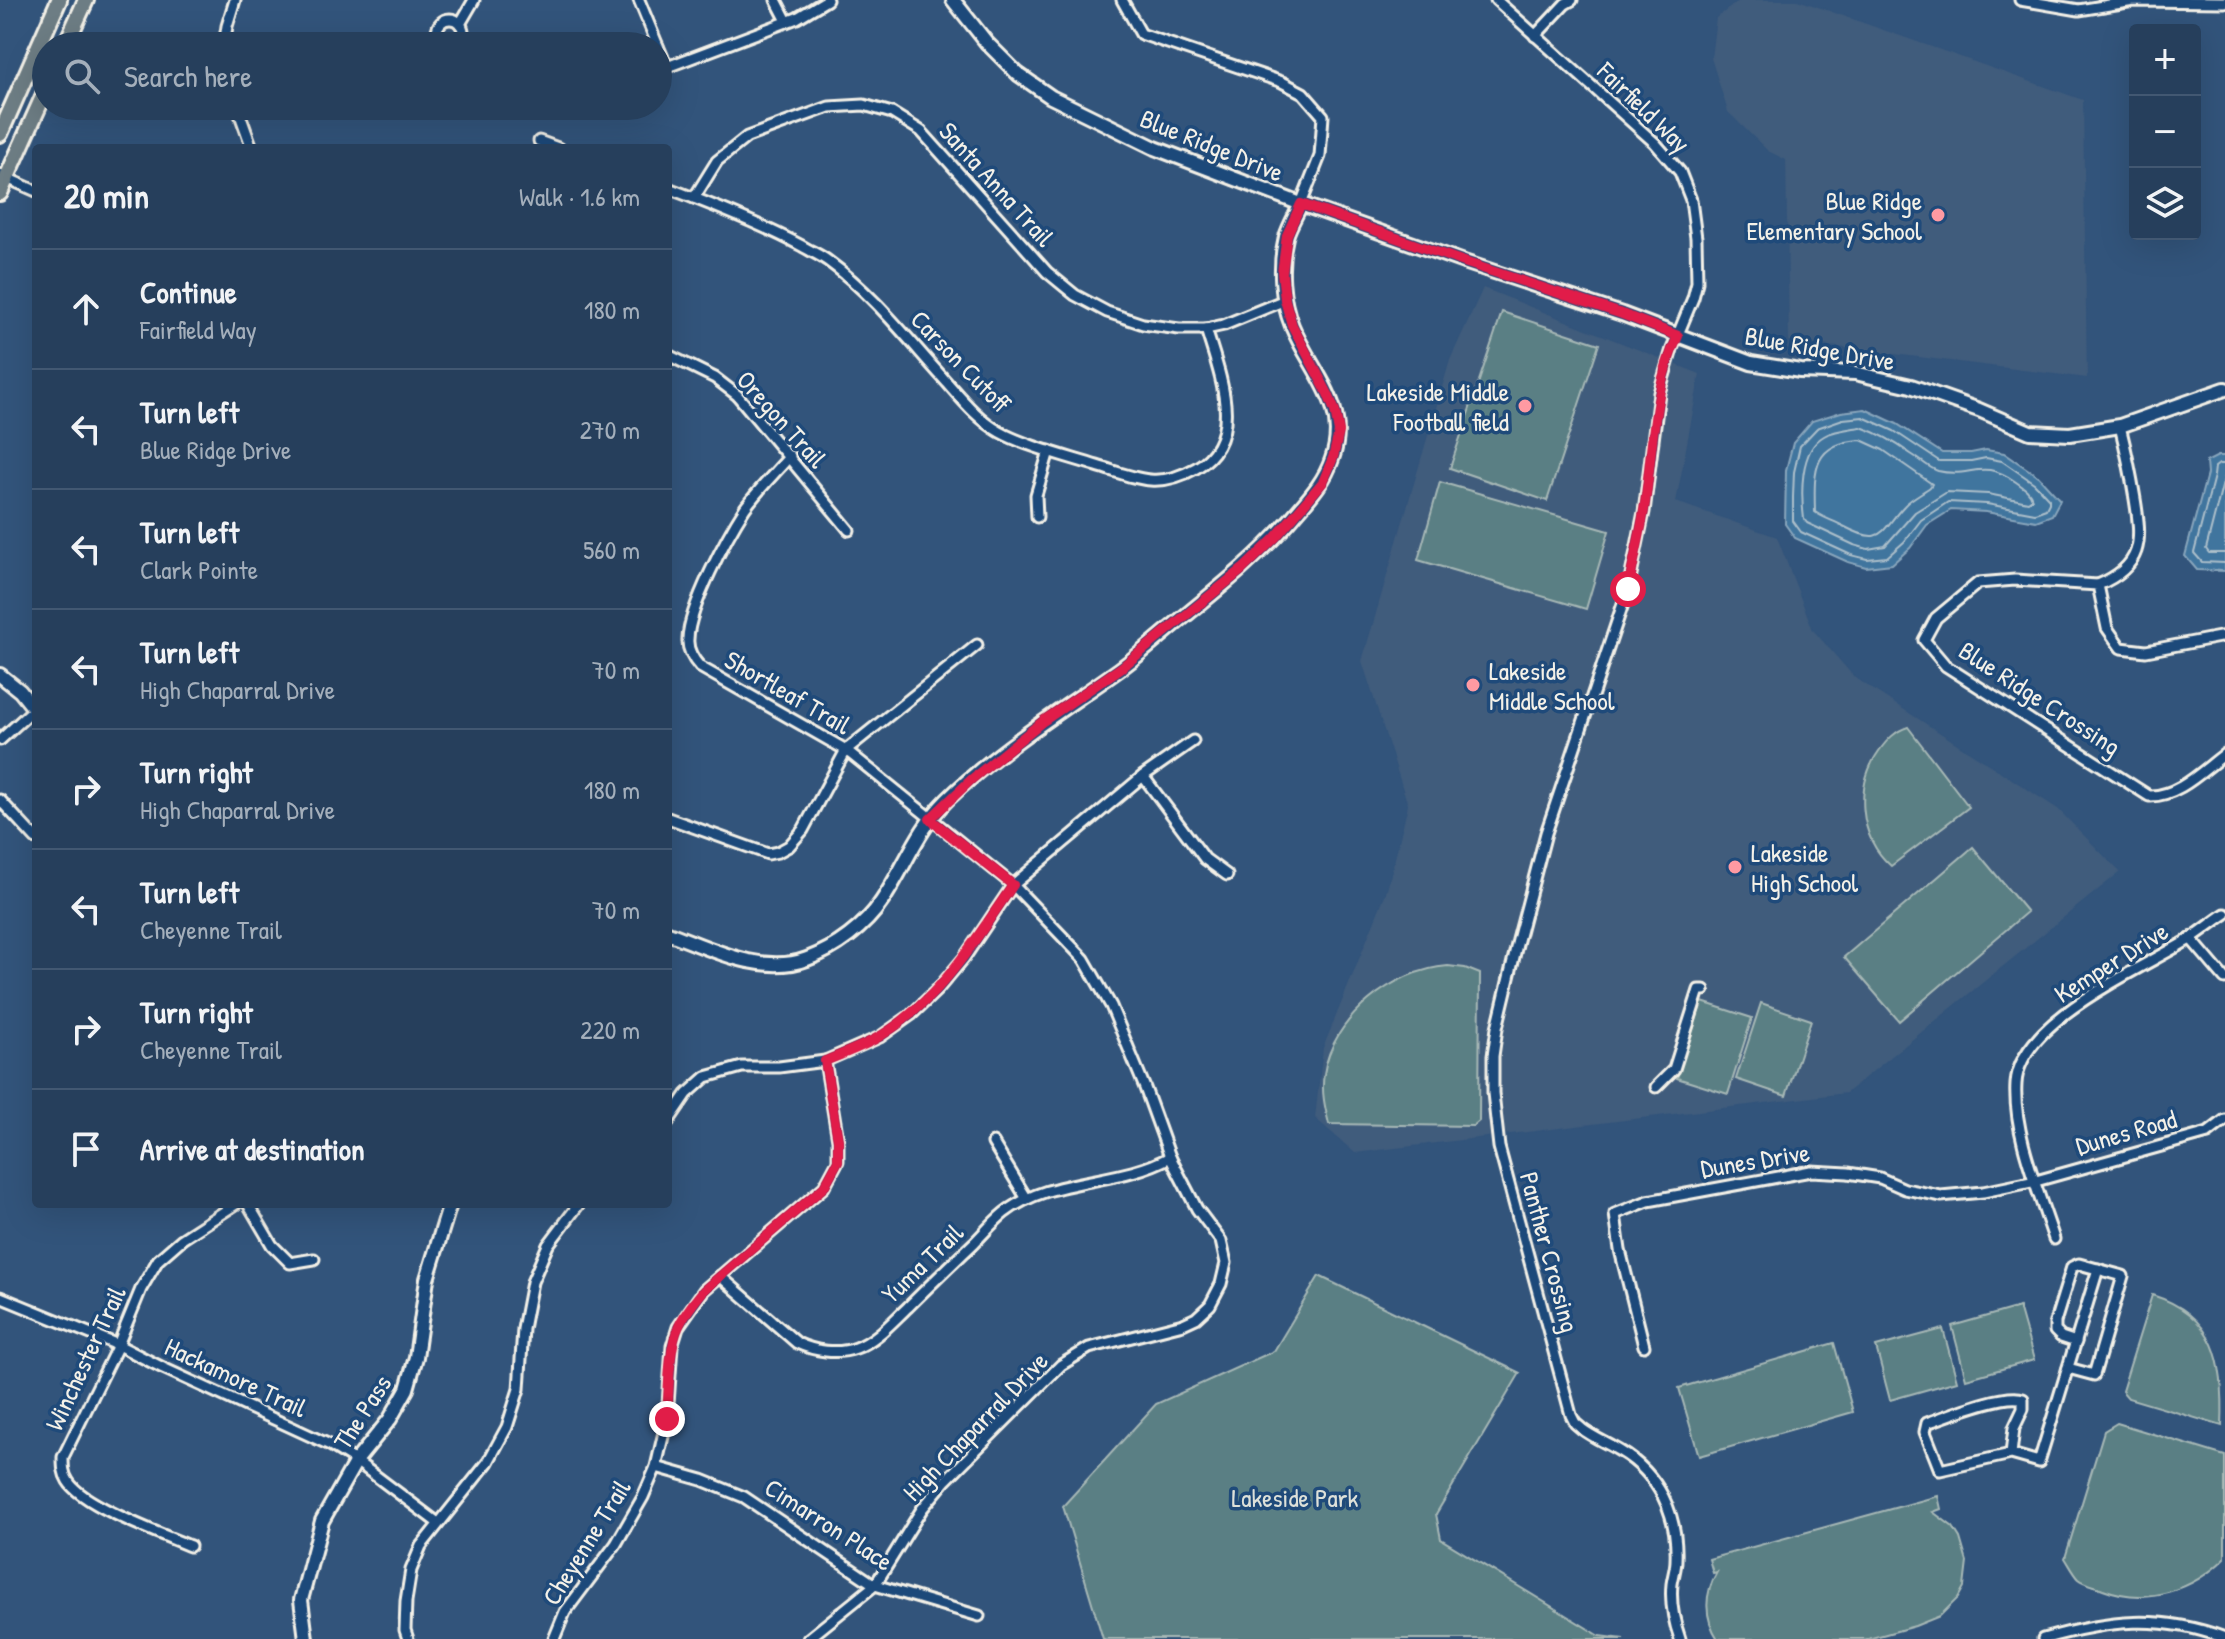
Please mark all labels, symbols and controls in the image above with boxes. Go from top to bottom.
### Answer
map controls [2129,24,2201,240]
button: + [2129,24,2201,96]
search box [32,32,672,120]
street label: Fairfield Way [1589,53,1698,160]
icon: search [60,54,104,98]
text: Search here [124,56,252,96]
button: − [2129,96,2201,168]
street label: Blue Ridge Drive [1135,100,1289,190]
street label: Santa Anna Trail [932,114,1062,254]
button: layers [2129,168,2201,240]
text: 20 min [64,173,149,219]
text: Walk · 1.6 km [519,179,640,214]
place label: Blue Ridge Elementary School [1747,183,1922,248]
marker: Blue Ridge Elementary School [1929,206,1947,224]
text: Continue [140,272,237,312]
icon: ahead [64,287,108,331]
text: 180 m [584,292,640,327]
street label: Carson Cutoff [903,302,1019,420]
text: Fairfield Way [140,312,257,347]
street label: Blue Ridge Drive [1742,318,1898,378]
street label: Oregon Trail [729,363,835,475]
place label: Lakeside Middle Football field [1367,374,1509,439]
text: Turn left [140,392,239,432]
marker: Lakeside Middle Football field [1516,397,1534,415]
icon: left [64,407,108,451]
text: 270 m [580,412,640,447]
text: Blue Ridge Drive [140,432,291,467]
text: Turn left [140,512,239,552]
icon: left [64,527,108,571]
text: 560 m [583,532,640,567]
text: Clark Pointe [140,552,258,587]
route start [1610,571,1646,607]
text: Turn left [140,632,239,672]
street label: Blue Ridge Crossing [1952,633,2128,763]
street label: Shortleaf Trail [719,642,858,742]
icon: left [64,647,108,691]
text: 70 m [592,652,640,687]
place label: Lakeside Middle School [1489,653,1615,718]
text: High Chaparral Drive [140,672,335,707]
marker: Lakeside Middle School [1464,676,1482,694]
text: Turn right [140,752,253,792]
icon: right [64,767,108,811]
text: 180 m [584,772,640,807]
text: High Chaparral Drive [140,792,335,827]
place label: Lakeside High School [1751,835,1858,900]
marker: Lakeside High School [1726,858,1744,876]
text: Turn left [140,872,239,912]
icon: left [64,887,108,931]
text: 70 m [592,892,640,927]
text: Cheyenne Trail [140,912,282,947]
street label: Kemper Drive [2047,913,2175,1011]
text: Turn right [140,992,253,1032]
icon: right [64,1007,108,1051]
text: 220 m [580,1012,640,1047]
text: Cheyenne Trail [140,1032,282,1067]
street label: Dunes Road [2071,1101,2181,1163]
icon: arrive [64,1127,108,1171]
text: Arrive at destination [140,1129,365,1169]
street label: Dunes Drive [1698,1134,1812,1186]
street label: Panther Crossing [1512,1168,1588,1336]
street label: Yuma Trail [874,1215,970,1311]
street label: Winchester Trail [36,1280,134,1436]
street label: Hackamore Trail [159,1329,313,1425]
street label: High Chaparral Drive [895,1344,1055,1508]
street label: The Pass [325,1368,399,1456]
route end [649,1401,685,1437]
street label: Cimarron Place [758,1470,900,1578]
street label: Cheyenne Trail [534,1473,638,1611]
park label: Lakeside Park [1232,1480,1359,1515]

